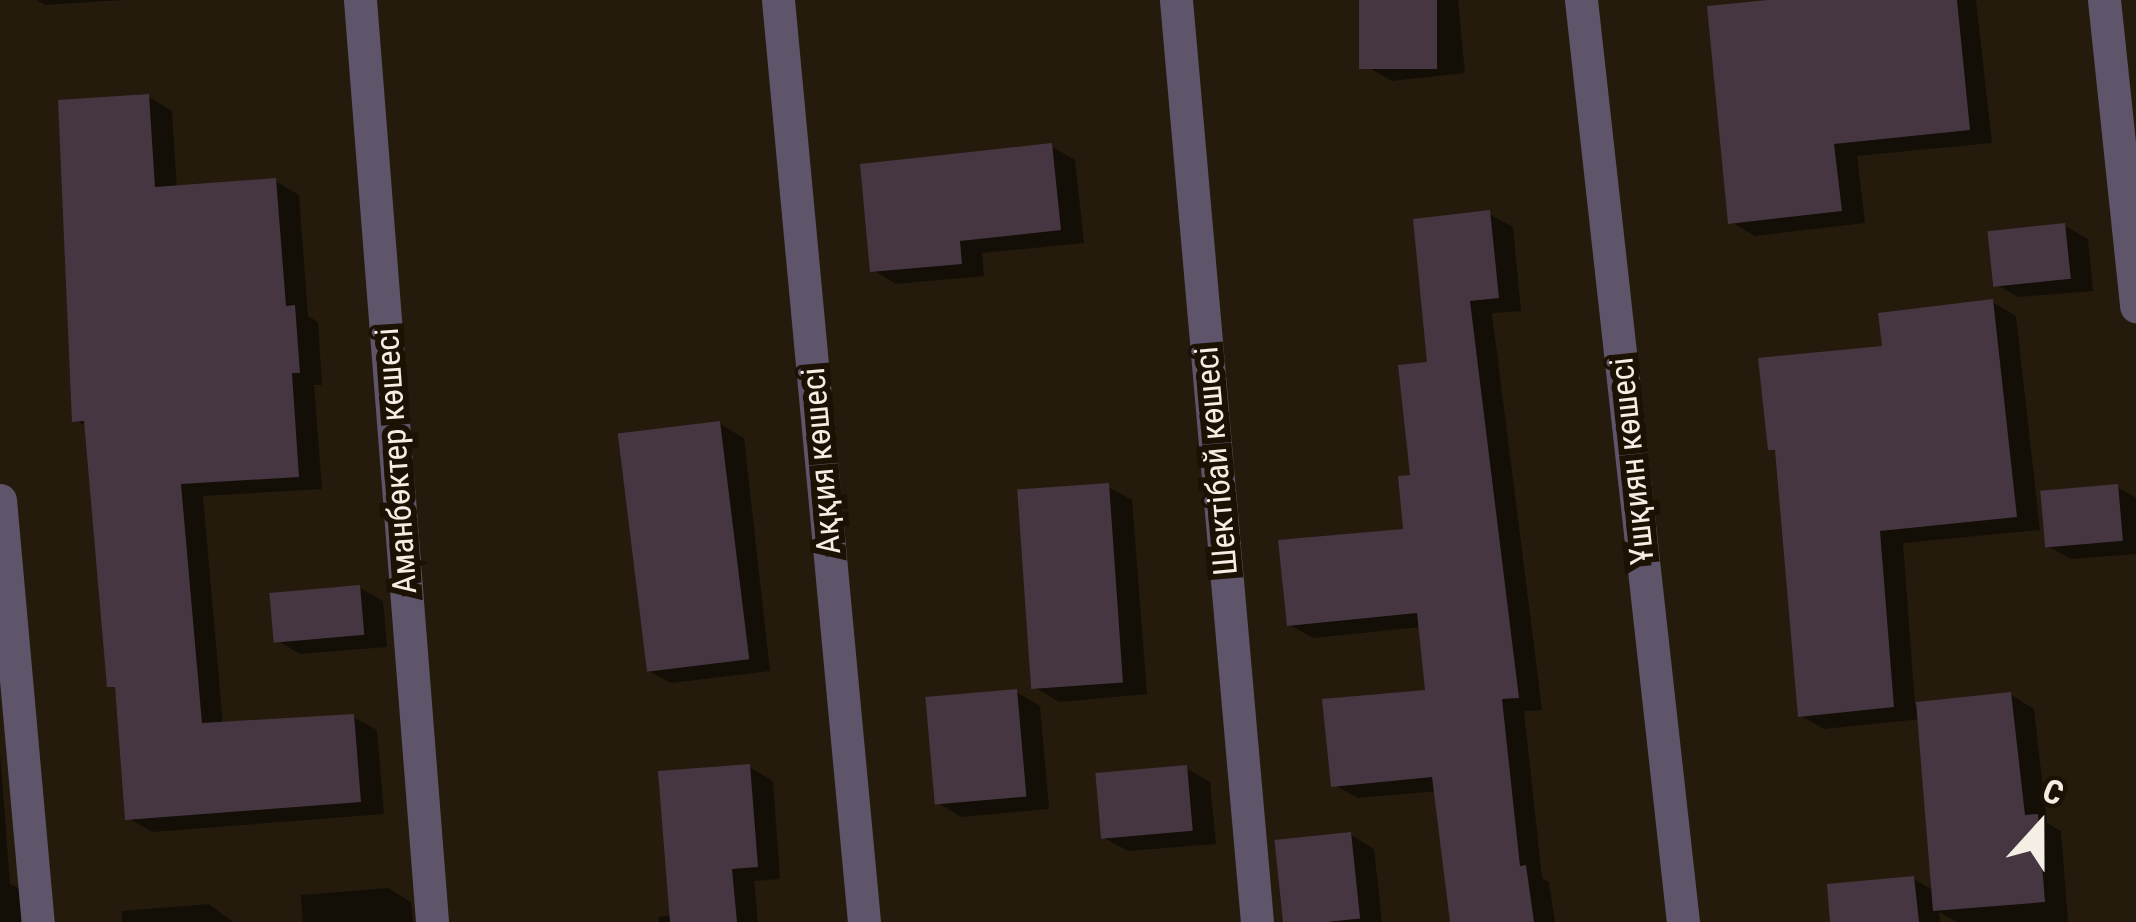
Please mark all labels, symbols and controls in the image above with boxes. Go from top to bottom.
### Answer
street label: Аманбөктер көшесі [367,327,425,595]
street label: Шектібай көшесі [1186,345,1246,577]
street label: Ұшқиян көшесі [1601,356,1663,566]
street label: Аққия көшесі [793,366,849,556]
north arrow [1980,766,2100,886]
text: С [2037,770,2069,814]

